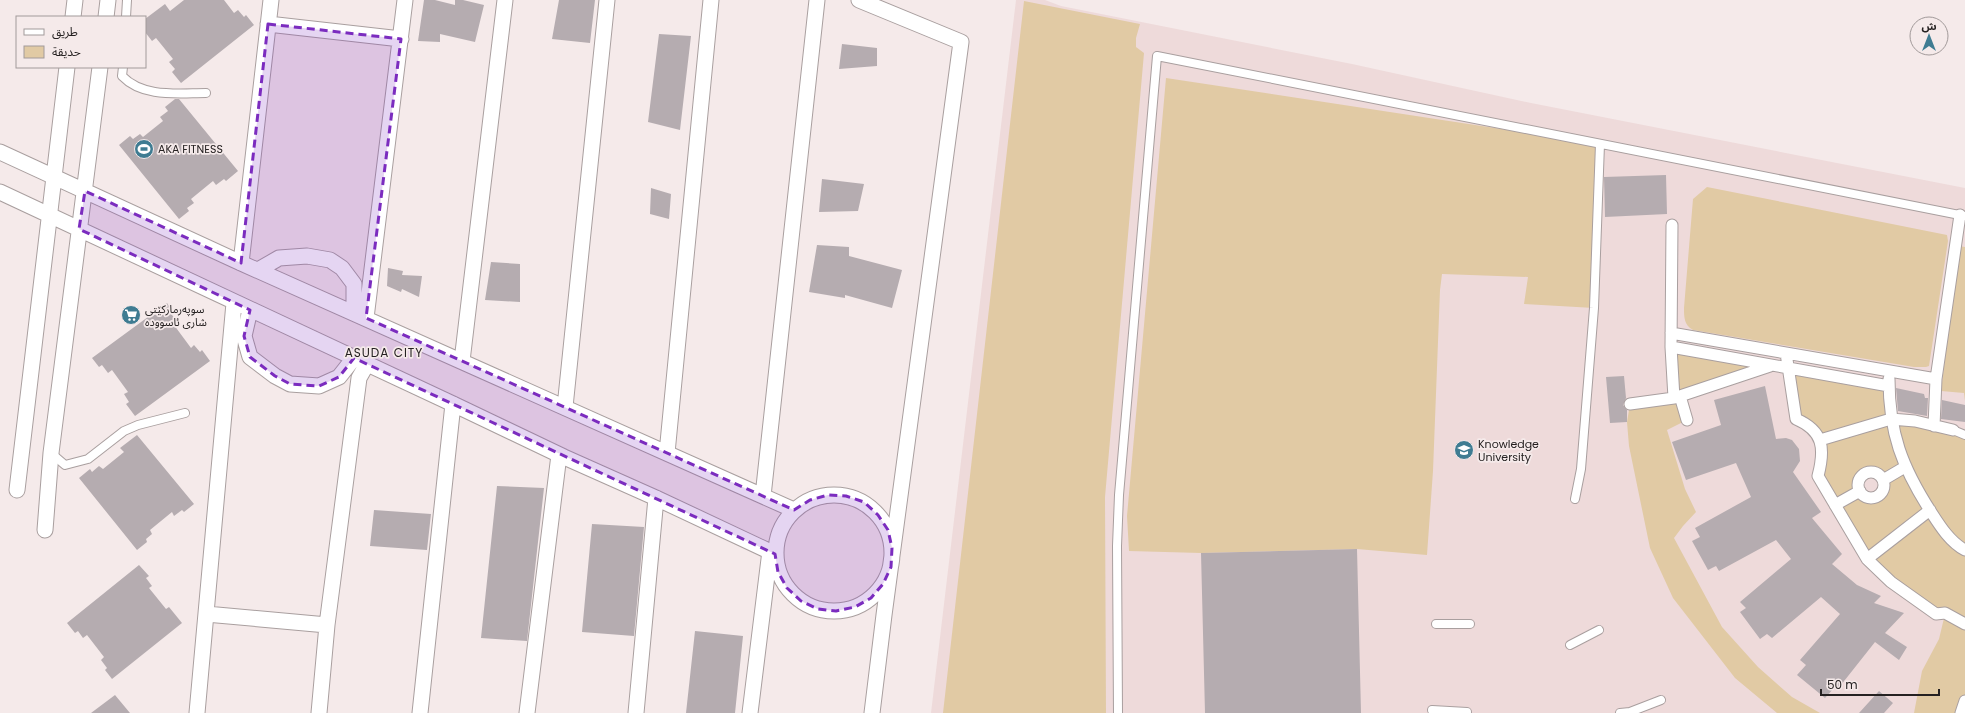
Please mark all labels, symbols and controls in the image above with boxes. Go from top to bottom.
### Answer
legend [16,16,146,68]
north arrow [1909,16,1949,56]
text: ش [1921,18,1937,34]
text: طريق [52,23,78,40]
text: حديقة [52,43,81,60]
sports icon: AKA FITNESS [133,138,155,160]
place label: AKA FITNESS [158,141,223,157]
place label: سوپەرمارکێتی شاری ئاسوودە [145,301,207,330]
supermarket icon: سوپەرمارکێتی شاری ئاسوودە [120,304,142,326]
district label: ASUDA CITY [345,344,423,361]
place label: Knowledge University [1478,436,1539,465]
school or university icon: Knowledge University [1453,439,1475,461]
scale bar [1821,671,1939,697]
text: 50 m [1827,676,1858,693]

